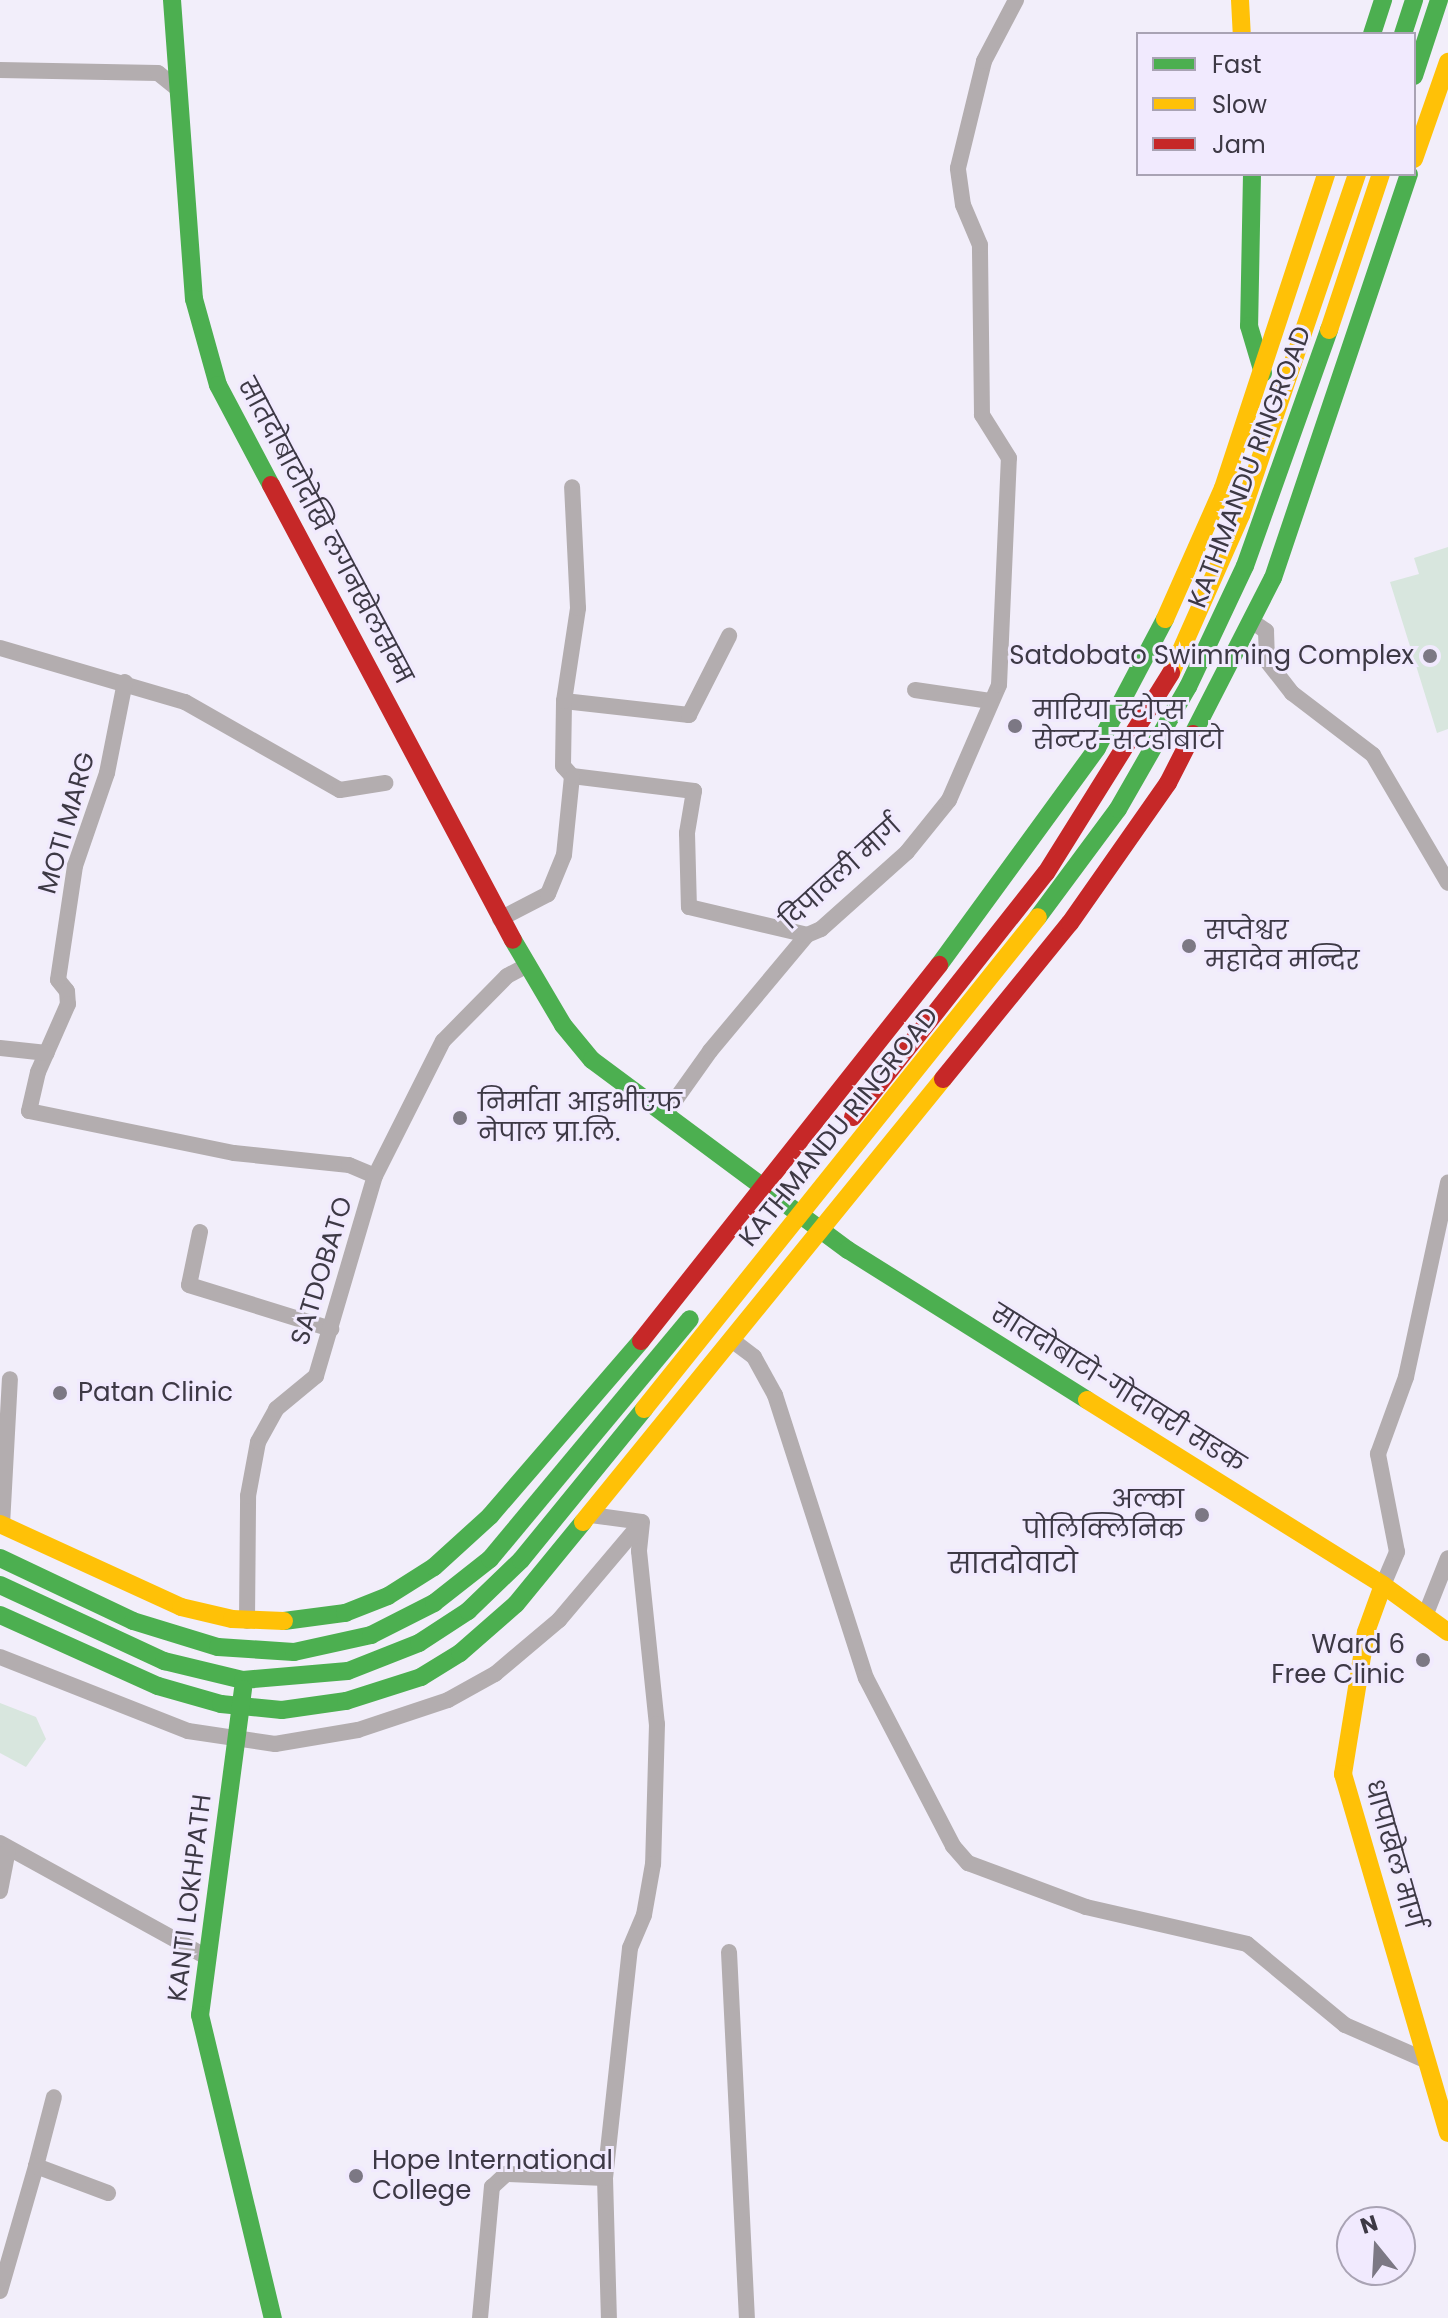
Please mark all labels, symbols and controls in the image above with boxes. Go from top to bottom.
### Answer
legend [1136,32,1416,176]
text: Fast [1212,48,1262,81]
text: Slow [1212,88,1267,121]
text: Jam [1212,128,1266,161]
street label: KATHMANDU RINGROAD [1182,322,1318,612]
street label: सातदोबाटोदेखि लगनखेलसम्म [231,373,419,689]
place label: Satdobato Swimming Complex [1009,640,1414,672]
marker: Satdobato Swimming Complex [1421,647,1439,665]
place label: मारिया स्टोप्स सेन्टर-सटडोबाटो [1033,695,1223,756]
marker: मारिया स्टोप्स सेन्टर-सटडोबाटो [1004,715,1026,737]
street label: MOTI MARG [32,748,102,898]
street label: दिपावली मार्ग [774,812,908,936]
place label: सप्तेश्वर महादेव मन्दिर [1205,915,1359,976]
marker: सप्तेश्वर महादेव मन्दिर [1180,937,1198,955]
street label: KATHMANDU RINGROAD [733,1001,945,1253]
place label: निर्माता आइभीएफ नेपाल प्रा.लि. [478,1087,682,1148]
marker: निर्माता आइभीएफ नेपाल प्रा.लि. [449,1107,471,1129]
street label: SATDOBATO [285,1193,359,1349]
street label: सातदोबाटो-गोदावरी सडक [985,1298,1251,1480]
place label: Patan Clinic [78,1377,233,1409]
marker: Patan Clinic [49,1382,71,1404]
place label: अल्का पोलिक्लिनिक [1023,1484,1184,1546]
marker: अल्का पोलिक्लिनिक [1191,1504,1213,1526]
district label: सातदोवाटो [948,1547,1078,1581]
place label: Ward 6 Free Clinic [1271,1629,1405,1690]
marker: Ward 6 Free Clinic [1412,1649,1434,1671]
street label: धापाखेल मार्ग [1357,1776,1429,1932]
street label: KANTI LOKHPATH [162,1793,218,2003]
place label: Hope International College [372,2145,613,2206]
marker: Hope International College [347,2167,365,2185]
north arrow [1336,2206,1416,2286]
text: N [1356,2207,1382,2242]

